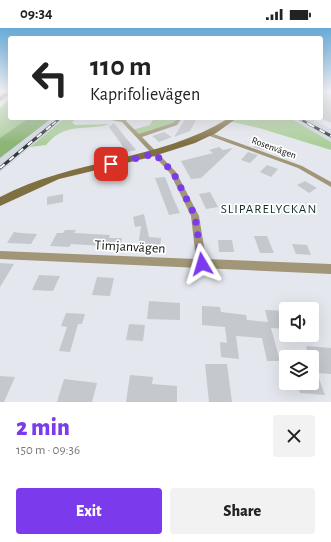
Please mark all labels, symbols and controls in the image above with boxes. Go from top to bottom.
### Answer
text: 09:34 [20,6,53,21]
icon: left [24,52,76,104]
text: 110 m [90,53,152,81]
text: Kaprifolievägen [90,86,200,104]
street label: Rosenvägen [250,135,298,161]
pin [94,147,128,181]
icon: arrive [100,153,122,175]
district label: SLIPARELYCKAN [221,203,317,216]
street label: Timjanvägen [94,238,166,256]
position arrow [181,243,223,285]
map controls [279,302,319,390]
button: sound [279,302,319,342]
button: layers [279,350,319,390]
button: close [273,415,315,457]
text: 2 min [16,416,70,440]
text: 150 m · 09:36 [16,444,80,457]
button: Exit [16,488,162,534]
button: Share [170,488,315,534]

